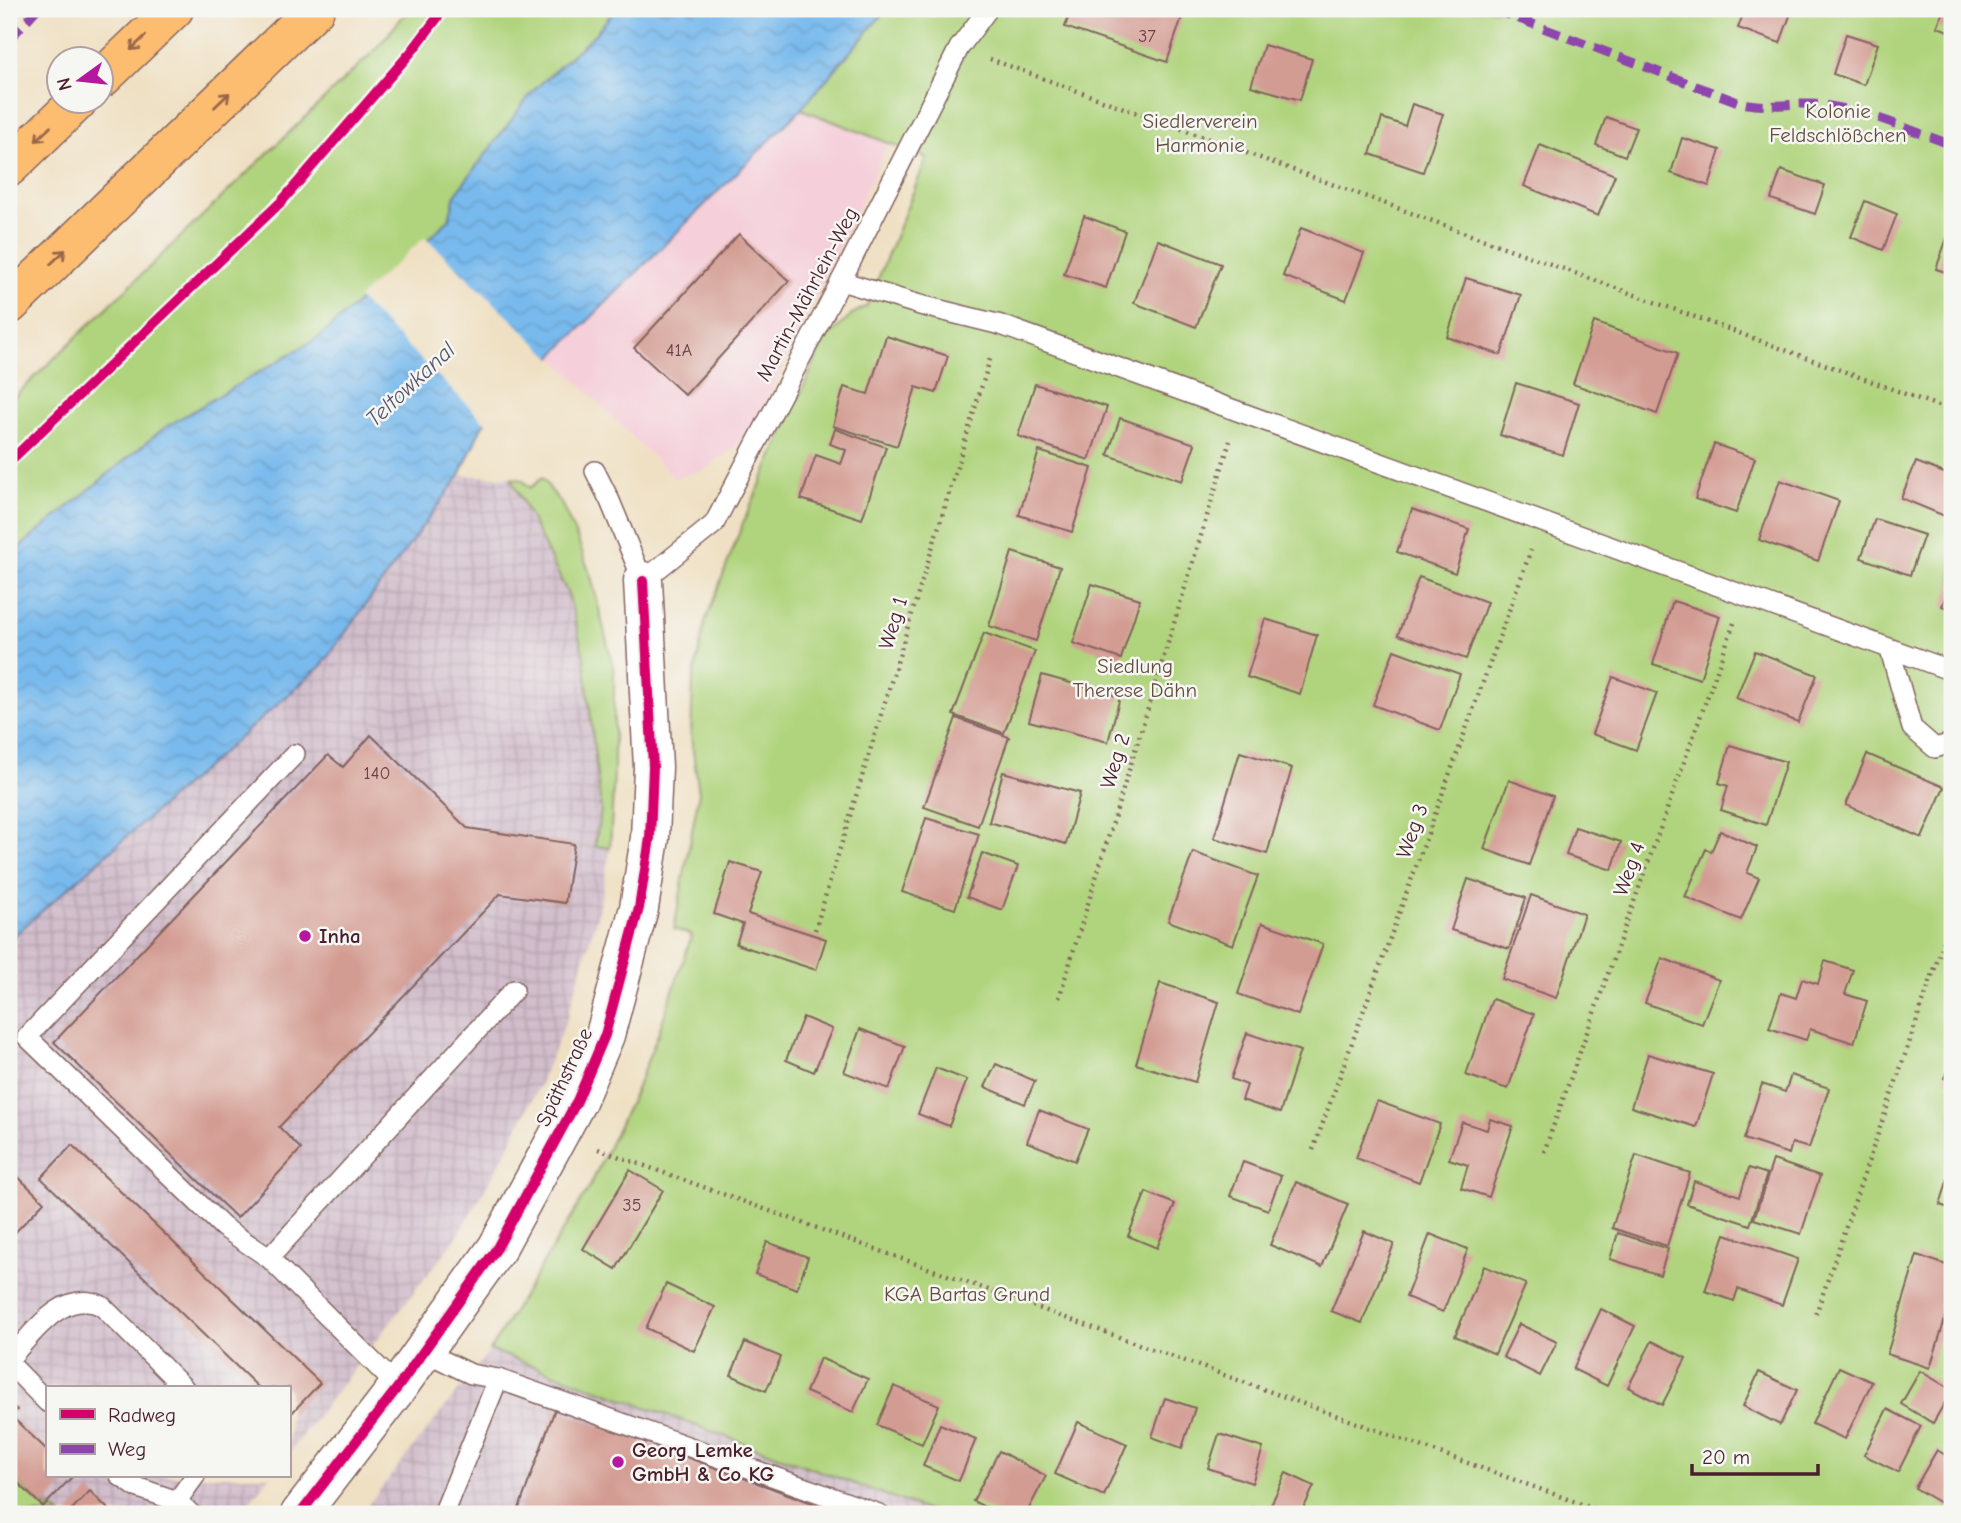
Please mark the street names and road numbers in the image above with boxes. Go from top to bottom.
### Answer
street label: Martin-Mährlein-Weg [751,203,863,385]
street label: Weg 1 [874,594,912,652]
street label: Weg 2 [1095,731,1135,791]
street label: Weg 3 [1391,801,1433,861]
street label: Weg 4 [1608,839,1650,899]
street label: Späthstraße [531,1024,597,1130]

